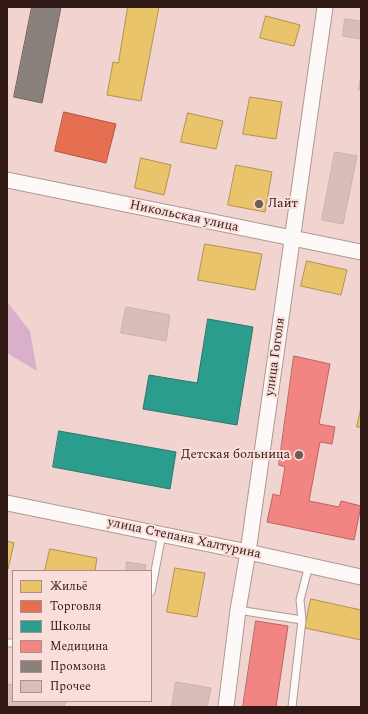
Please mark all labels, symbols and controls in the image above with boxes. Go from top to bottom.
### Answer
place label: Лайт [268,196,298,212]
street label: Никольская улица [128,198,240,236]
marker: Лайт [253,198,265,210]
street label: улица Гоголя [263,317,289,397]
place label: Детская больница [181,447,290,463]
marker: Детская больница [293,449,305,461]
street label: улица Степана Халтурина [106,515,262,563]
legend [12,570,152,702]
text: Жильё [50,577,88,596]
text: Торговля [50,597,101,616]
text: Школы [50,617,91,636]
text: Медицина [50,637,108,656]
text: Промзона [50,657,106,676]
text: Прочее [50,677,91,696]

